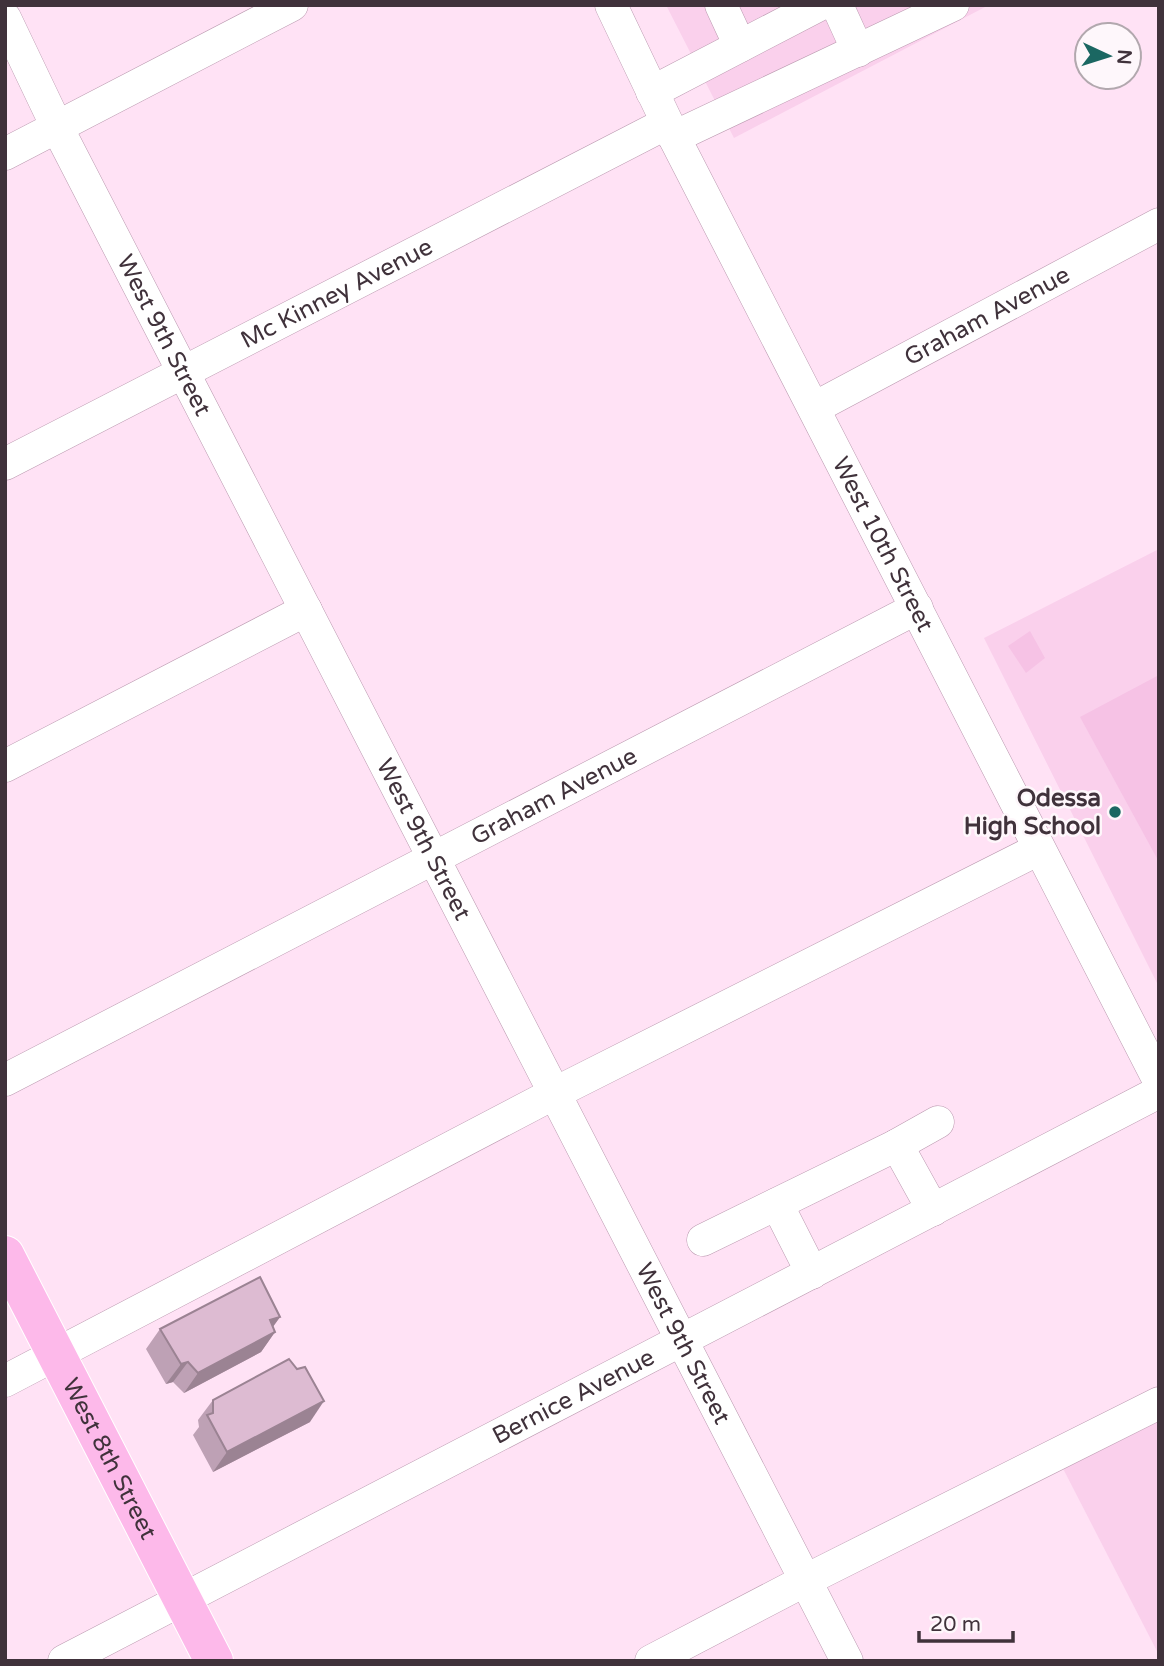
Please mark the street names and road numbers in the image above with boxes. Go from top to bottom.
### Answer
street label: Mc Kinney Avenue [236,232,437,355]
street label: West 9th Street [111,250,218,421]
street label: Graham Avenue [899,260,1075,372]
street label: West 10th Street [826,452,940,636]
street label: Graham Avenue [466,741,642,851]
street label: West 9th Street [370,754,477,925]
street label: West 9th Street [630,1258,737,1429]
street label: Bernice Avenue [487,1342,659,1450]
street label: West 8th Street [56,1373,163,1544]

